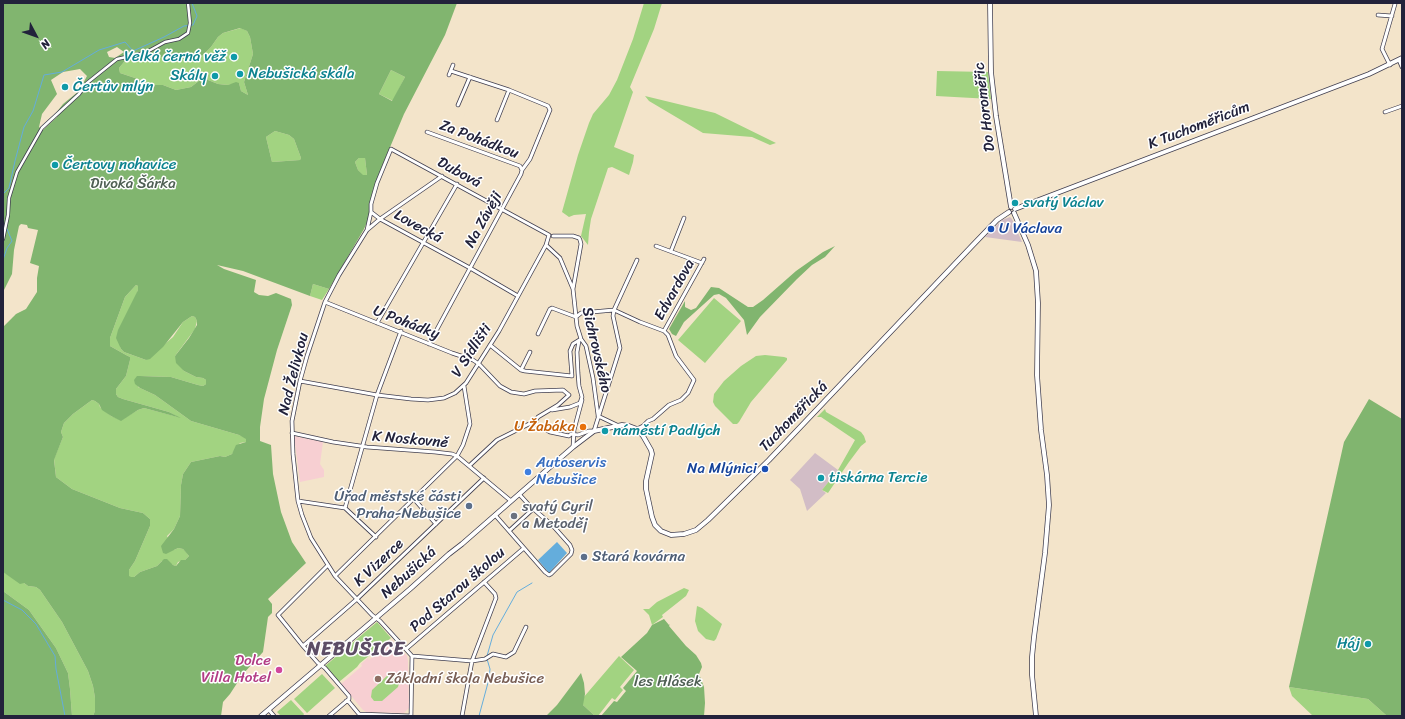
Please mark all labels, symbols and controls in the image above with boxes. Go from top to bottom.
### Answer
north arrow [16,16,56,56]
text: N [36,35,55,53]
place label: Velká černá věž [124,48,226,66]
marker: Velká černá věž [229,52,239,62]
street label: Do Horoměřic [971,61,999,153]
place label: Nebušická skála [248,65,354,83]
place label: Skály [170,67,207,85]
marker: Nebušická skála [235,69,245,79]
marker: Skály [210,71,220,81]
place label: Čertův mlýn [73,78,153,96]
marker: Čertův mlýn [60,82,70,92]
street label: K Tuchoměřicům [1146,98,1252,154]
street label: Za Pohádkou [437,117,521,163]
street label: Dubová [434,154,484,192]
place label: Čertovy nohavice [63,156,176,174]
marker: Čertovy nohavice [50,160,60,170]
park label: Divoká Šárka [90,175,176,193]
street label: Na Závěji [461,189,507,251]
place label: svatý Václav [1023,194,1104,212]
marker: svatý Václav [1010,198,1020,208]
street label: Lovecká [391,206,445,248]
place label: U Václava [999,220,1062,238]
marker: U Václava [986,224,996,234]
street label: Edvardova [651,256,699,324]
street label: U Pohádky [370,302,442,344]
street label: Sichrovského [577,305,615,395]
street label: V Sídlišti [448,321,496,381]
street label: Nad Želivkou [275,331,313,417]
street label: Tuchoměřická [756,378,832,456]
place label: U Žabáka [514,418,575,436]
marker: U Žabáka [578,422,588,432]
place label: náměstí Padlých [613,422,721,440]
marker: náměstí Padlých [600,426,610,436]
street label: K Noskovně [371,428,449,452]
place label: Autoservis Nebušice [536,454,606,489]
place label: Na Mlýnici [687,460,757,478]
marker: Na Mlýnici [760,464,770,474]
marker: Autoservis Nebušice [523,467,533,477]
place label: tiskárna Tercie [829,469,927,487]
marker: tiskárna Tercie [816,473,826,483]
place label: Úřad městské části Praha-Nebušice [334,488,461,523]
place label: svatý Cyril a Metoděj [522,498,593,533]
marker: Úřad městské části Praha-Nebušice [464,501,474,511]
marker: svatý Cyril a Metoděj [509,511,519,521]
street label: K Vizerce [350,535,408,591]
street label: Nebušická [378,543,440,603]
street label: Pod Starou školou [407,544,509,636]
place label: Stará kovárna [592,548,685,566]
marker: Stará kovárna [579,552,589,562]
place label: Háj [1337,635,1360,653]
district label: NEBUŠICE [308,639,404,661]
marker: Háj [1363,639,1373,649]
place label: Dolce Villa Hotel [201,652,271,687]
marker: Dolce Villa Hotel [274,665,284,675]
place label: Základní škola Nebušice [386,670,544,688]
park label: les Hlásek [634,673,702,691]
marker: Základní škola Nebušice [373,674,383,684]

